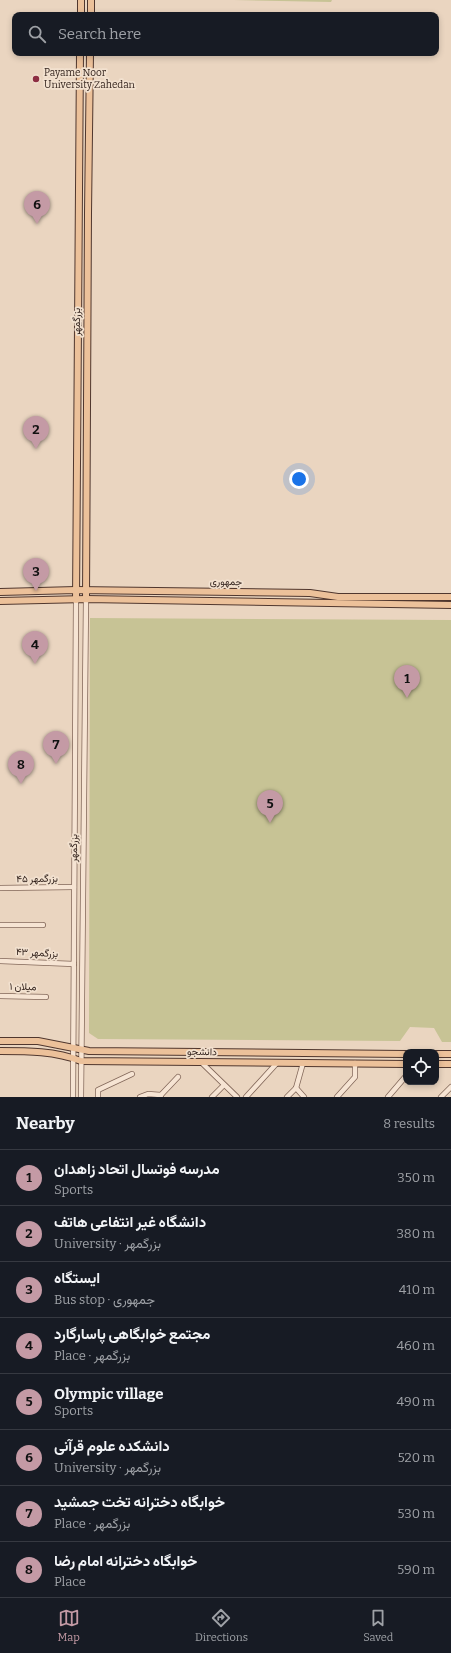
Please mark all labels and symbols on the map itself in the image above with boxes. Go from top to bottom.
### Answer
place label: Payame Noor University Zahedan [44,67,136,91]
marker: Payame Noor University Zahedan [31,74,41,84]
pin: 6 [24,191,50,224]
street label: بزرگمهر [71,308,83,337]
pin: 2 [23,416,49,449]
your location [289,469,309,489]
pin: 3 [23,558,49,591]
street label: جمهوری [210,576,243,588]
pin: 4 [22,631,48,664]
pin: 1 [394,665,420,698]
pin: 7 [43,731,69,764]
pin: 8 [8,751,34,784]
pin: 5 [257,790,283,823]
street label: بزرگمهر [68,834,80,863]
street label: بزرگمهر ۴۵ [16,873,58,885]
street label: بزرگمهر ۴۳ [15,946,59,960]
street label: میلان ۱ [10,981,36,993]
street label: دانشجو [187,1046,217,1058]

